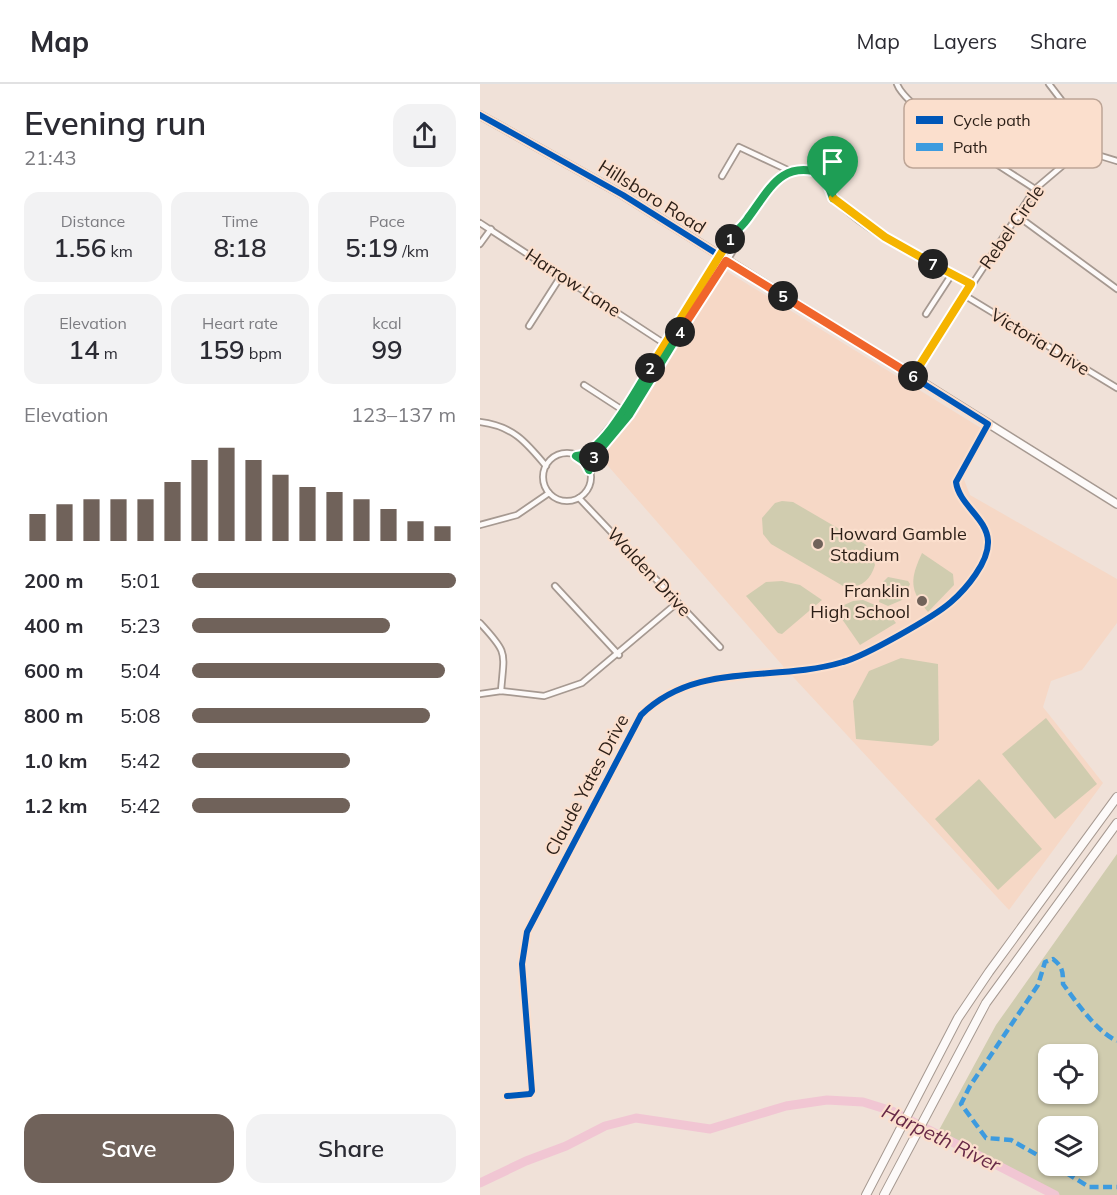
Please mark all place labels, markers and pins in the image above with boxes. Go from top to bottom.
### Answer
pin [807,136,858,198]
pin: 1 [715,224,745,254]
pin: 7 [918,249,948,279]
pin: 5 [768,281,798,311]
pin: 4 [665,317,695,347]
pin: 2 [635,353,665,383]
pin: 6 [898,361,928,391]
pin: 3 [579,442,609,472]
place label: Howard Gamble Stadium [830,522,967,566]
marker: Howard Gamble Stadium [811,537,825,551]
place label: Franklin High School [810,579,910,623]
marker: Franklin High School [915,594,929,608]

